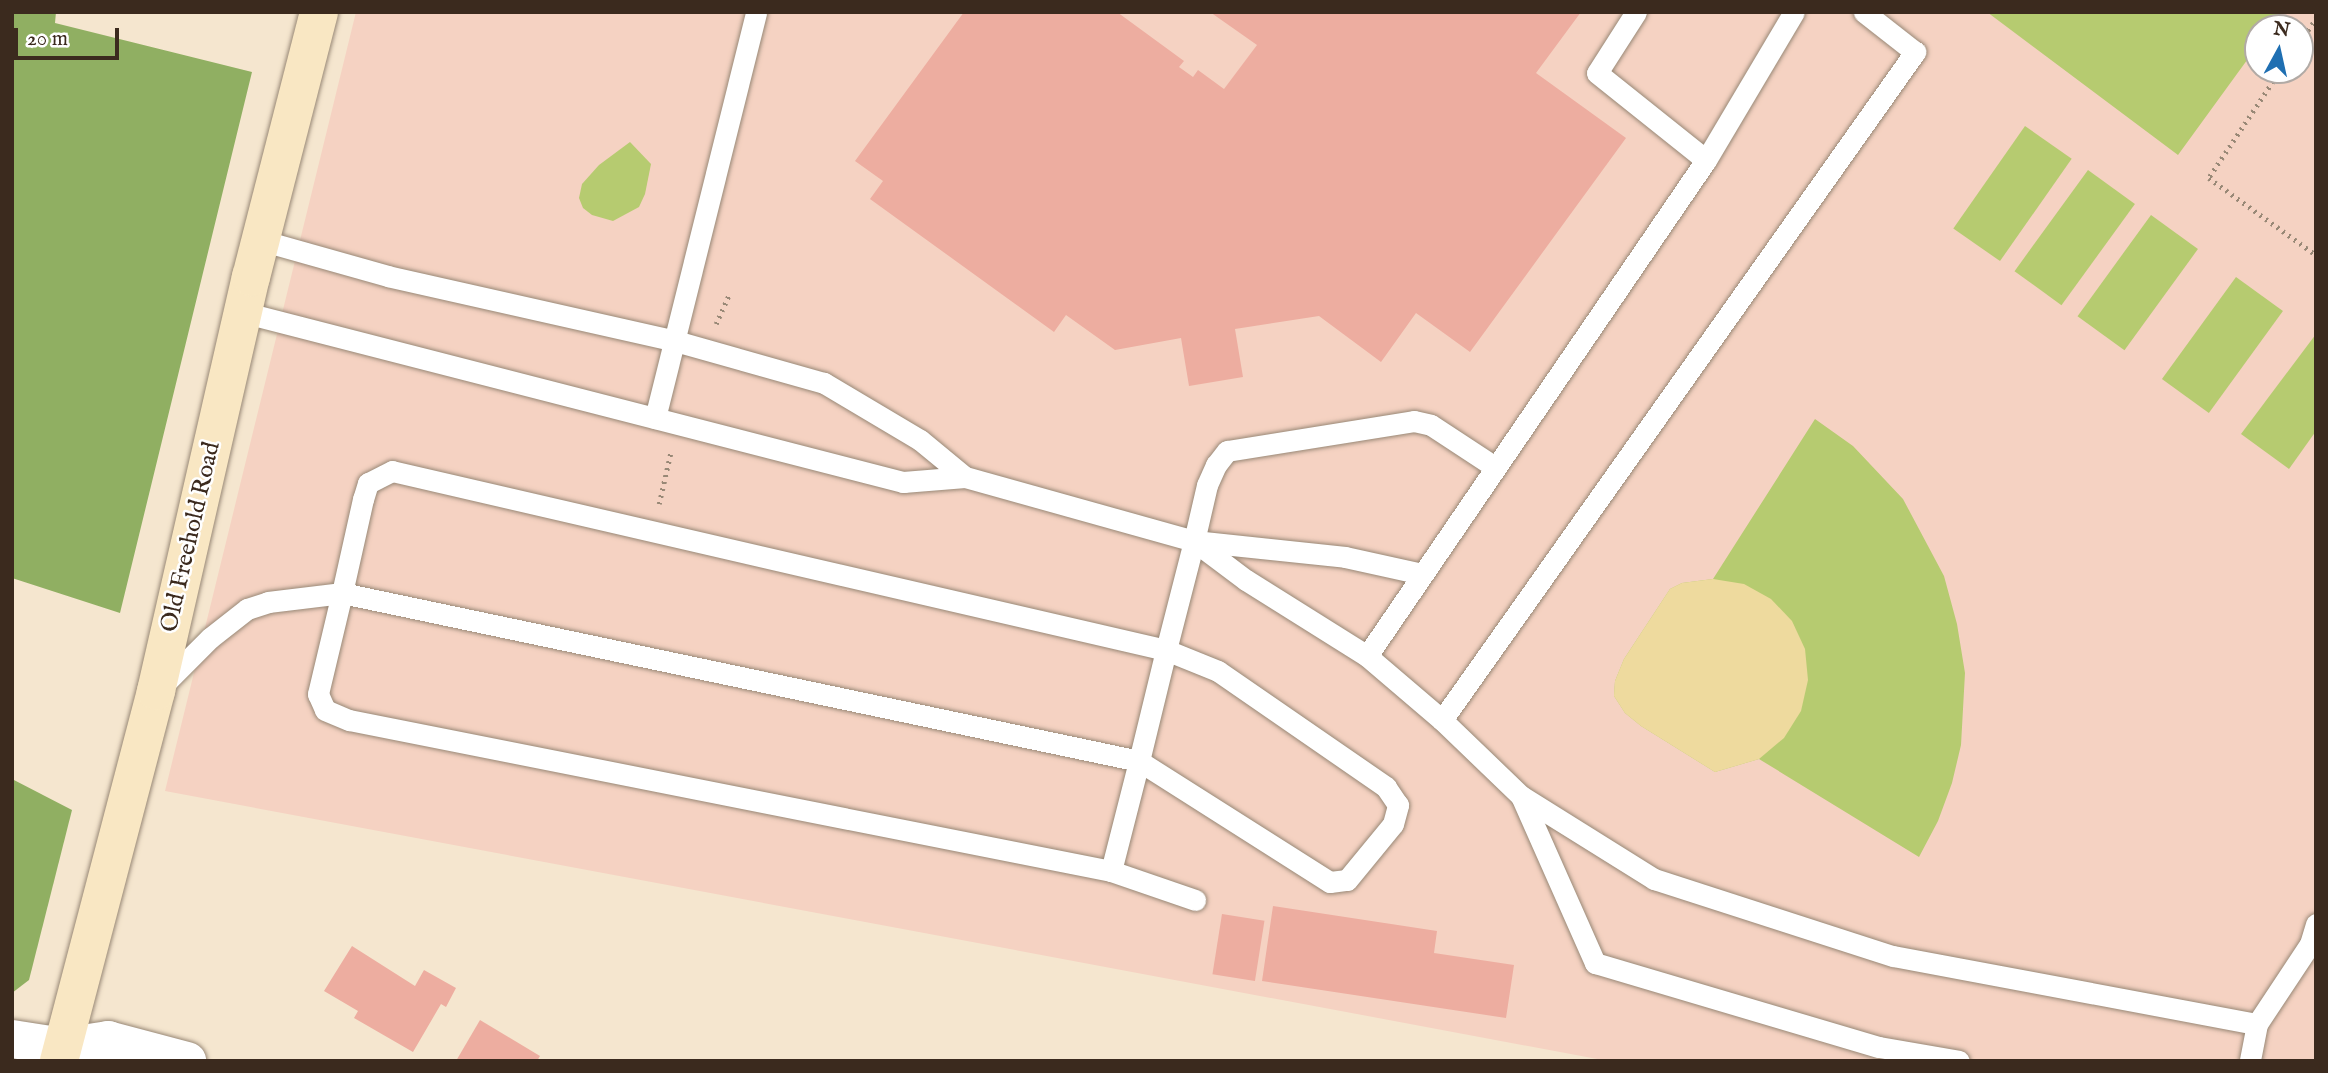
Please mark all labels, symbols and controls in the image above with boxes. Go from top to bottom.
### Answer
scale bar [18,14,122,58]
north arrow [2244,14,2314,84]
text: N [2272,17,2291,43]
text: 20 m [27,26,68,53]
street label: Old Freehold Road [155,439,227,635]

